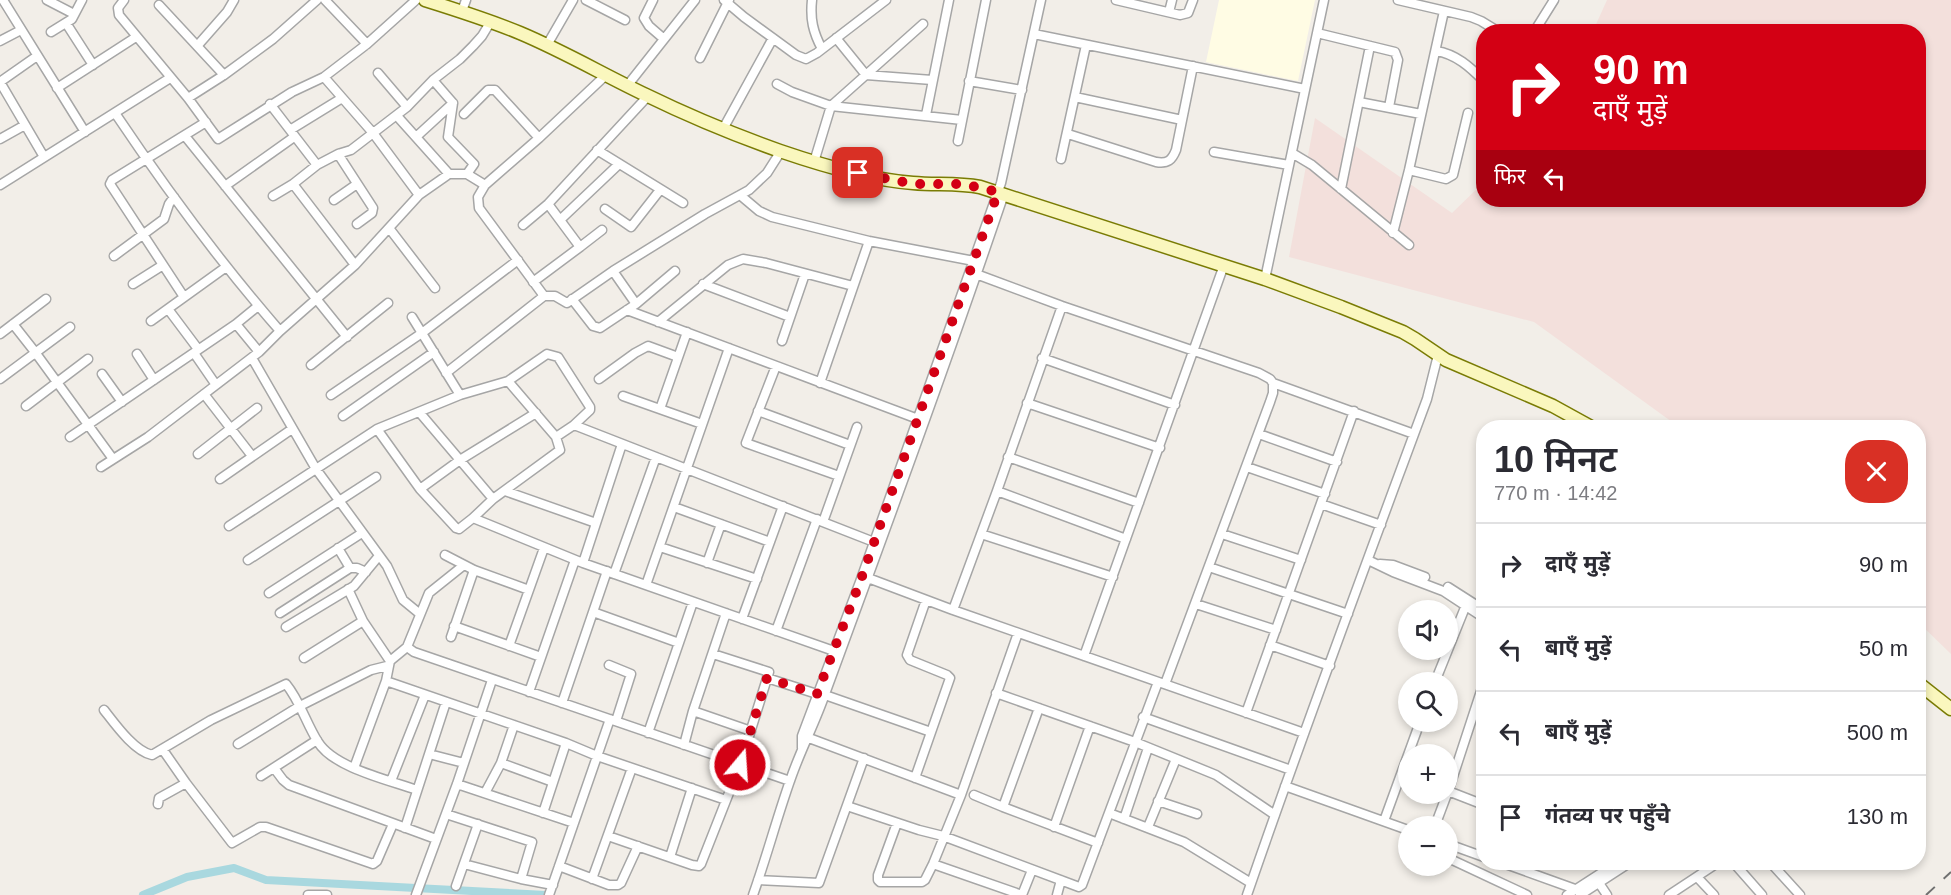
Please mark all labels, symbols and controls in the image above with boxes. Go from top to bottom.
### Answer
text: 90 m [1593,46,1689,93]
icon: right [1494,48,1572,126]
text: दाएँ मुड़ें [1593,95,1667,125]
pin [832,147,883,198]
icon: arrive [841,156,874,189]
icon: left [1538,162,1571,195]
text: फिर [1494,164,1526,189]
text: 10 मिनट [1494,439,1617,480]
button: close [1845,440,1908,503]
text: 770 m · 14:42 [1494,482,1617,504]
icon: right [1494,549,1527,582]
text: दाएँ मुड़ें [1545,551,1610,576]
text: 90 m [1859,552,1908,577]
map controls [1398,600,1458,876]
button: sound [1398,600,1458,660]
icon: left [1494,633,1527,666]
text: बाएँ मुड़ें [1545,635,1611,660]
text: 50 m [1859,636,1908,661]
button: search [1398,672,1458,732]
icon: left [1494,717,1527,750]
text: बाएँ मुड़ें [1545,719,1611,744]
text: 500 m [1847,720,1908,745]
position arrow [708,733,772,797]
button: + [1398,744,1458,804]
icon: arrive [1494,801,1527,834]
text: गंतव्य पर पहुँचे [1545,803,1670,828]
text: 130 m [1847,804,1908,829]
button: − [1398,816,1458,876]

